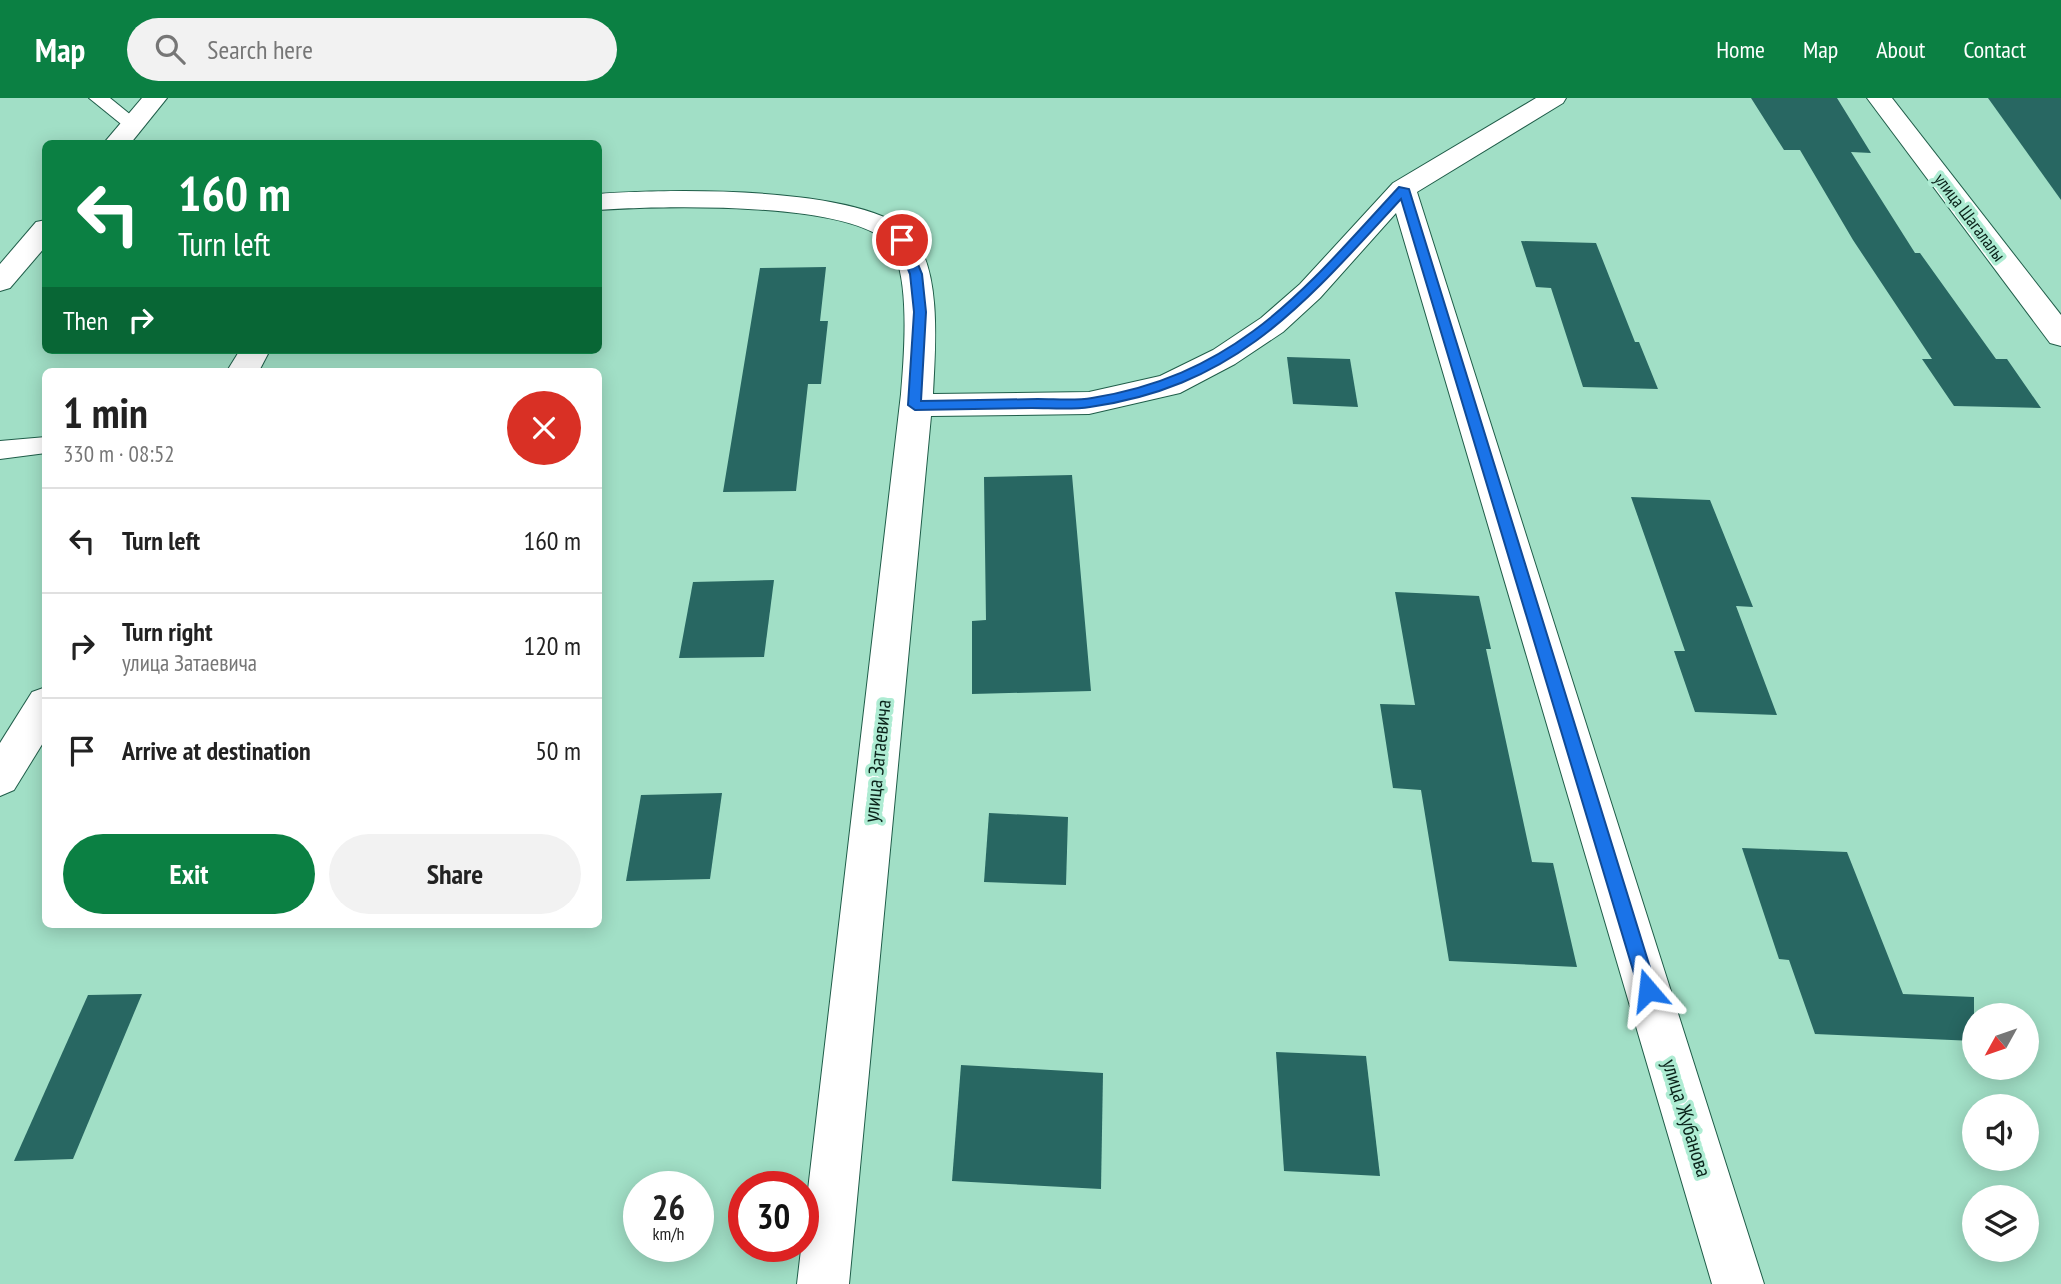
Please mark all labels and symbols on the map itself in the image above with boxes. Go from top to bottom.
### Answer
street label: улица Шагалалы [1929,168,2011,266]
pin [872,210,932,270]
street label: улица Затаевича [857,698,897,824]
position arrow [1611,953,1685,1027]
north arrow [1962,1003,2039,1080]
street label: улица Жубанова [1656,1056,1718,1180]
speed limit sign: 30 [728,1171,819,1262]

